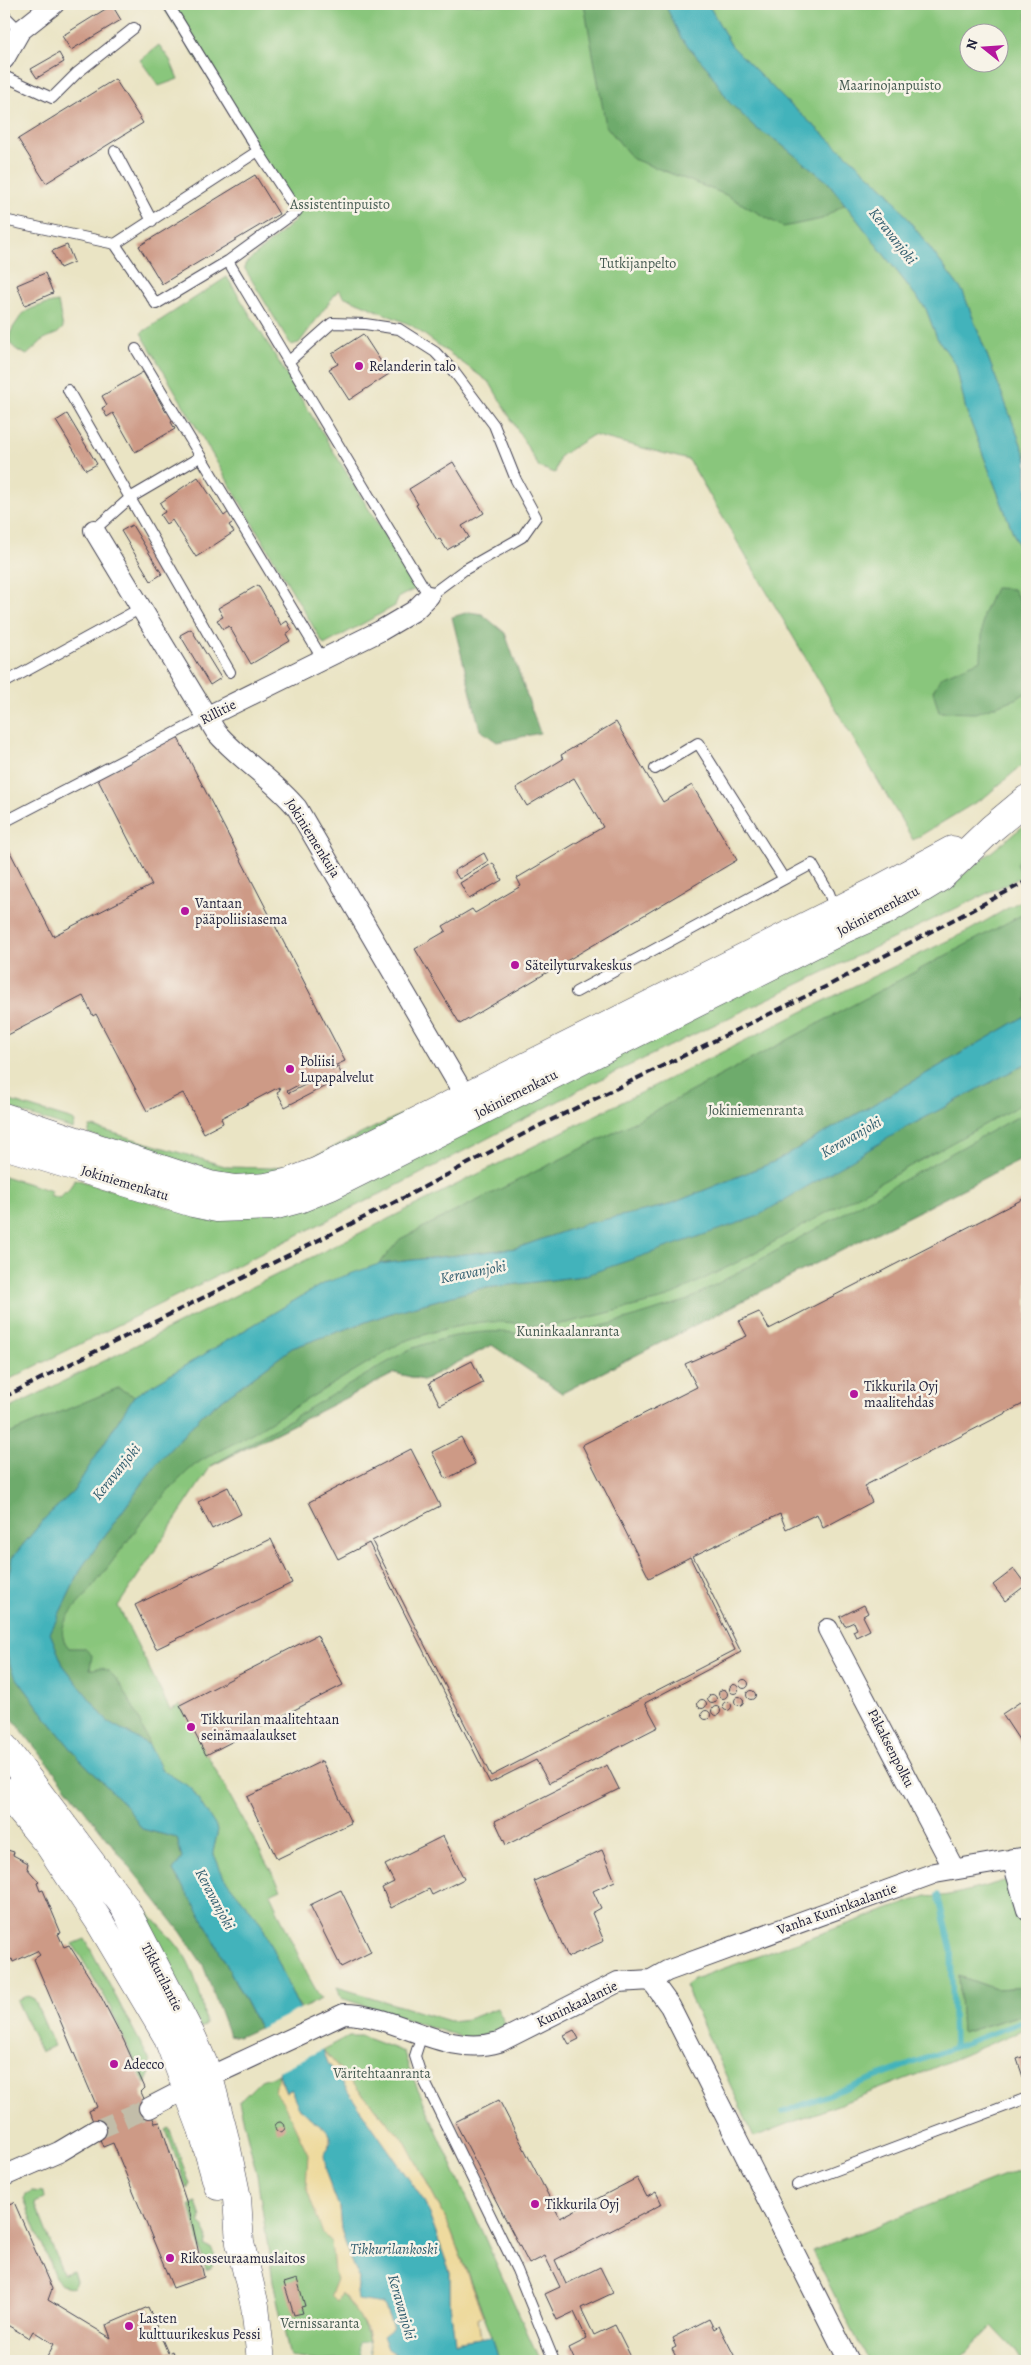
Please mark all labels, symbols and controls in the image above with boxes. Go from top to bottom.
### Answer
north arrow [958,22,1008,72]
text: N [961,37,983,52]
park label: Maarinojanpuisto [839,76,941,95]
park label: Assistentinpuisto [289,195,390,214]
water label: Keravanjoki [865,204,921,268]
park label: Tutkijanpelto [600,254,676,273]
place label: Relanderin talo [369,357,456,376]
marker: Relanderin talo [353,360,365,372]
street label: Rillitie [197,695,239,729]
street label: Jokiniemenkuja [281,795,345,882]
street label: Jokiniemenkatu [833,881,923,941]
place label: Vantaan pääpoliisiasema [194,894,288,929]
marker: Vantaan pääpoliisiasema [179,905,191,917]
place label: Säteilyturvakeskus [525,956,632,975]
marker: Säteilyturvakeskus [509,959,521,971]
place label: Poliisi Lupapalvelut [300,1052,374,1087]
marker: Poliisi Lupapalvelut [284,1063,296,1075]
street label: Jokiniemenkatu [471,1065,561,1123]
park label: Jokiniemenranta [708,1101,804,1120]
water label: Keravanjoki [817,1112,885,1162]
street label: Jokiniemenkatu [79,1161,172,1205]
water label: Keravanjoki [438,1256,508,1288]
park label: Kuninkaalanranta [516,1322,620,1341]
place label: Tikkurila Oyj maalitehdas [864,1377,938,1412]
marker: Tikkurila Oyj maalitehdas [848,1388,860,1400]
water label: Keravanjoki [87,1440,145,1504]
street label: Påkaksenpolku [863,1705,919,1791]
place label: Tikkurilan maalitehtaan seinämaalaukset [201,1710,339,1745]
marker: Tikkurilan maalitehtaan seinämaalaukset [185,1721,197,1733]
water label: Keravanjoki [191,1865,240,1933]
street label: Vanha Kuninkaalantie [774,1879,899,1940]
street label: Tikkurilantie [137,1940,187,2014]
street label: Kuninkaalantie [533,1976,621,2032]
place label: Adecco [123,2055,164,2074]
marker: Adecco [108,2058,120,2070]
park label: Väritehtaanranta [332,2064,431,2083]
place label: Tikkurila Oyj [545,2195,619,2214]
marker: Tikkurila Oyj [529,2198,541,2210]
water label: Tikkurilankoski [350,2239,438,2259]
place label: Rikosseuraamuslaitos [180,2249,305,2268]
marker: Rikosseuraamuslaitos [164,2252,176,2264]
water label: Keravanjoki [383,2272,421,2342]
place label: Lasten kulttuurikeskus Pessi [139,2309,261,2344]
park label: Vernissaranta [279,2314,360,2333]
marker: Lasten kulttuurikeskus Pessi [123,2320,135,2332]

